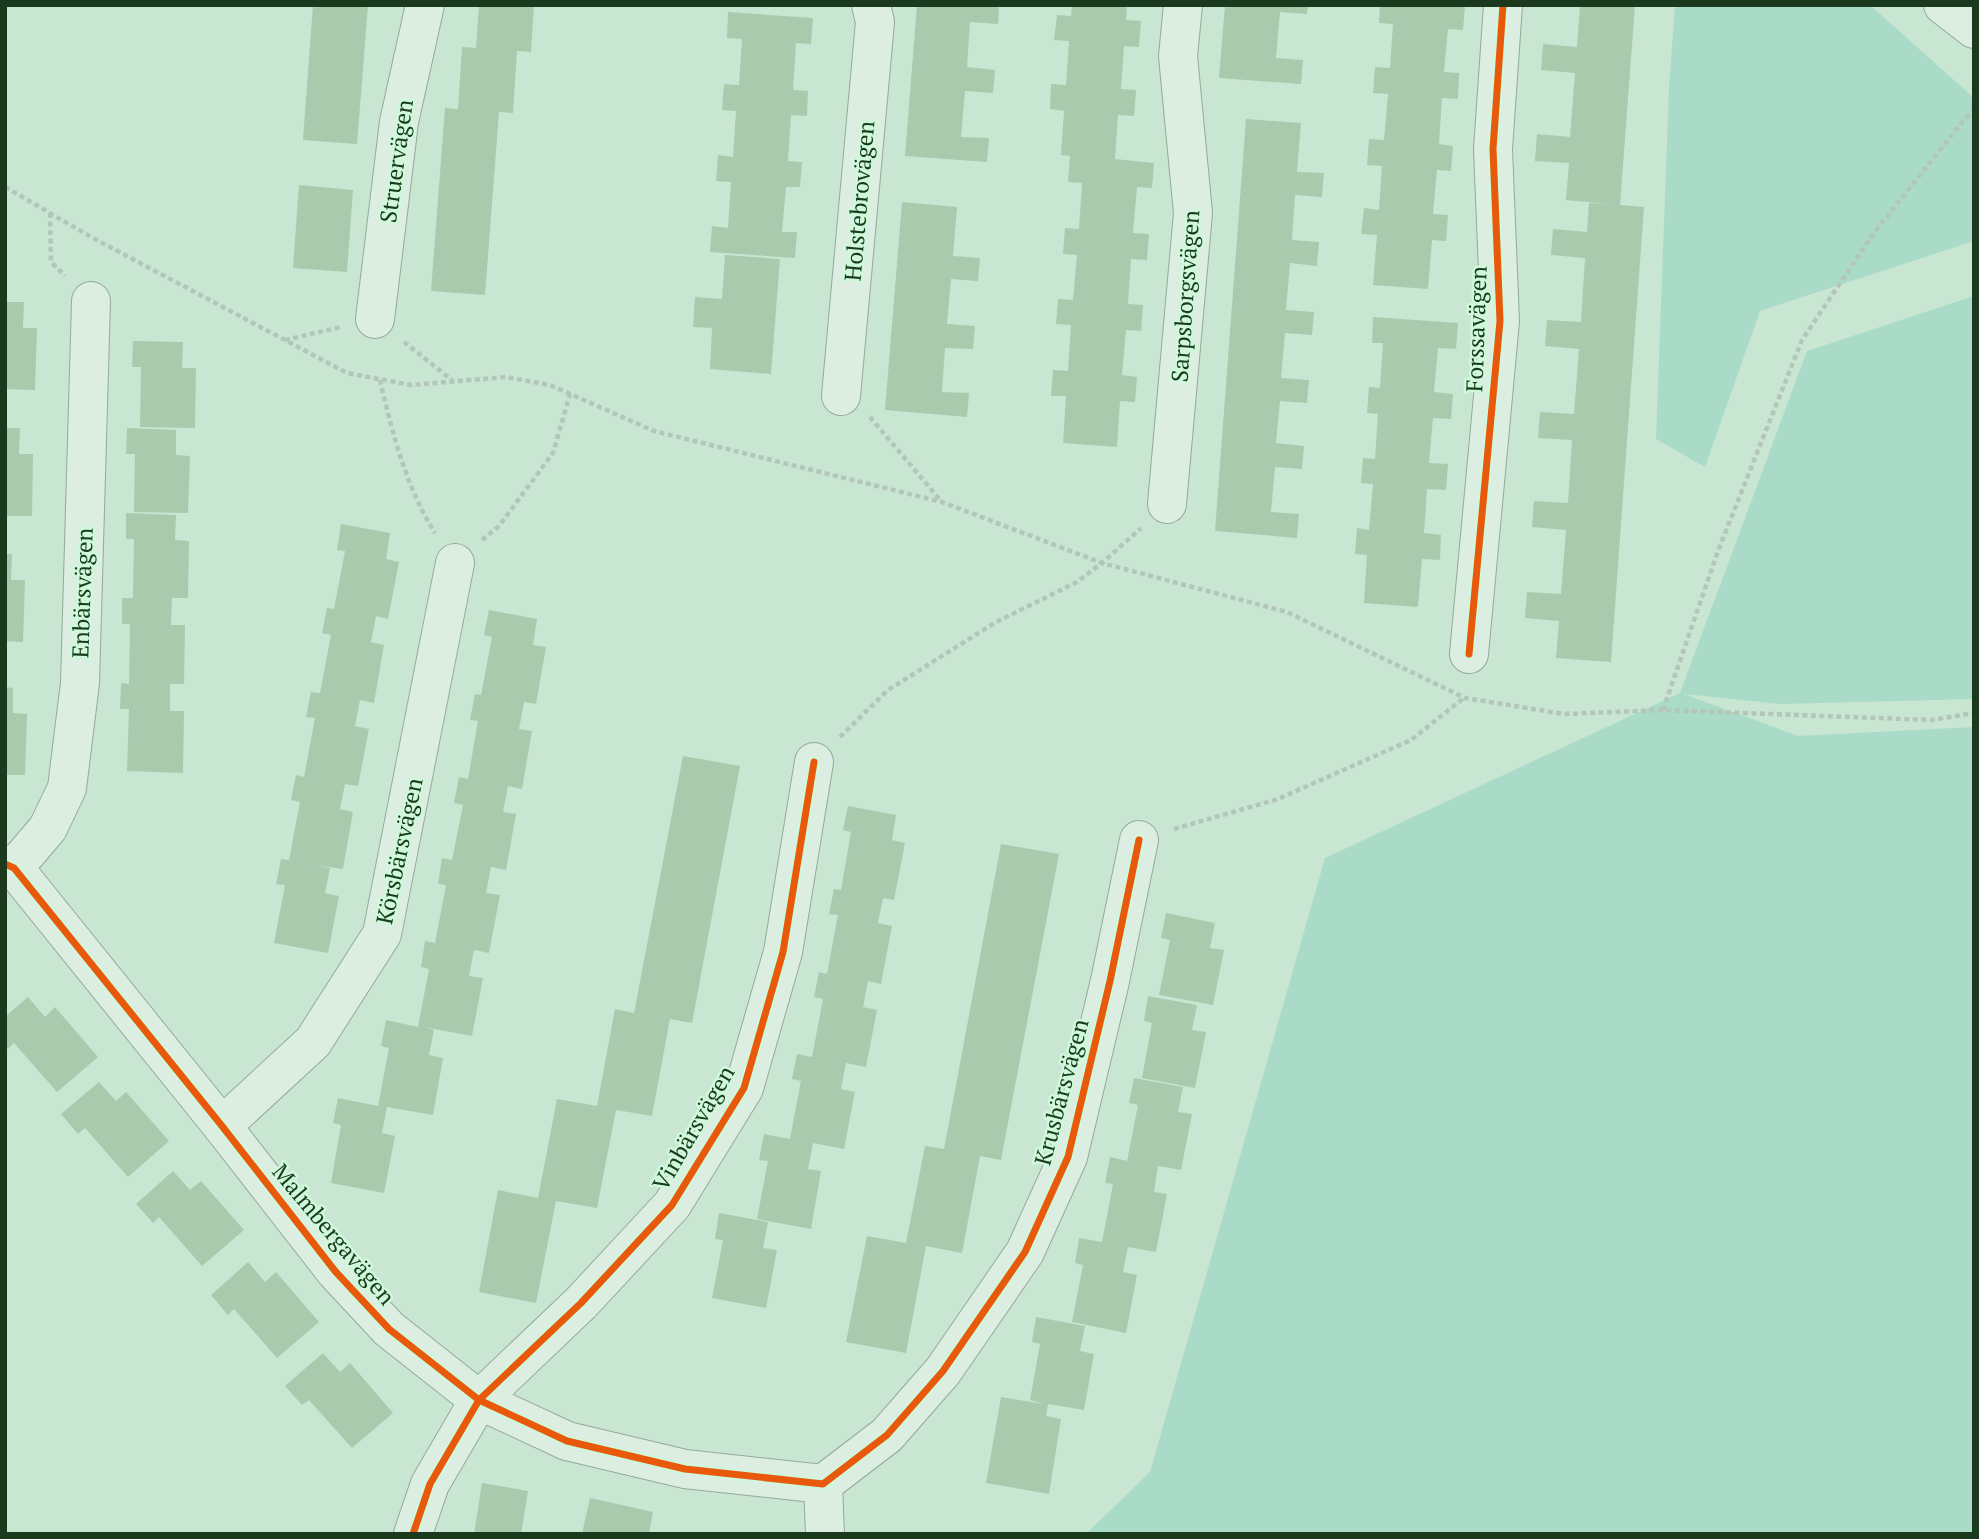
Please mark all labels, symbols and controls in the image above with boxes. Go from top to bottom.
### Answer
street label: Struervägen [372,97,420,225]
street label: Holstebrovägen [837,119,881,282]
street label: Sarpsborgsvägen [1164,209,1207,383]
street label: Forssavägen [1458,265,1494,393]
street label: Enbärsvägen [64,527,100,659]
street label: Körsbärsvägen [368,775,430,927]
street label: Krusbärsvägen [1027,1015,1096,1169]
street label: Vinbärsvägen [645,1059,742,1196]
street label: Malmbergavägen [266,1157,403,1311]

